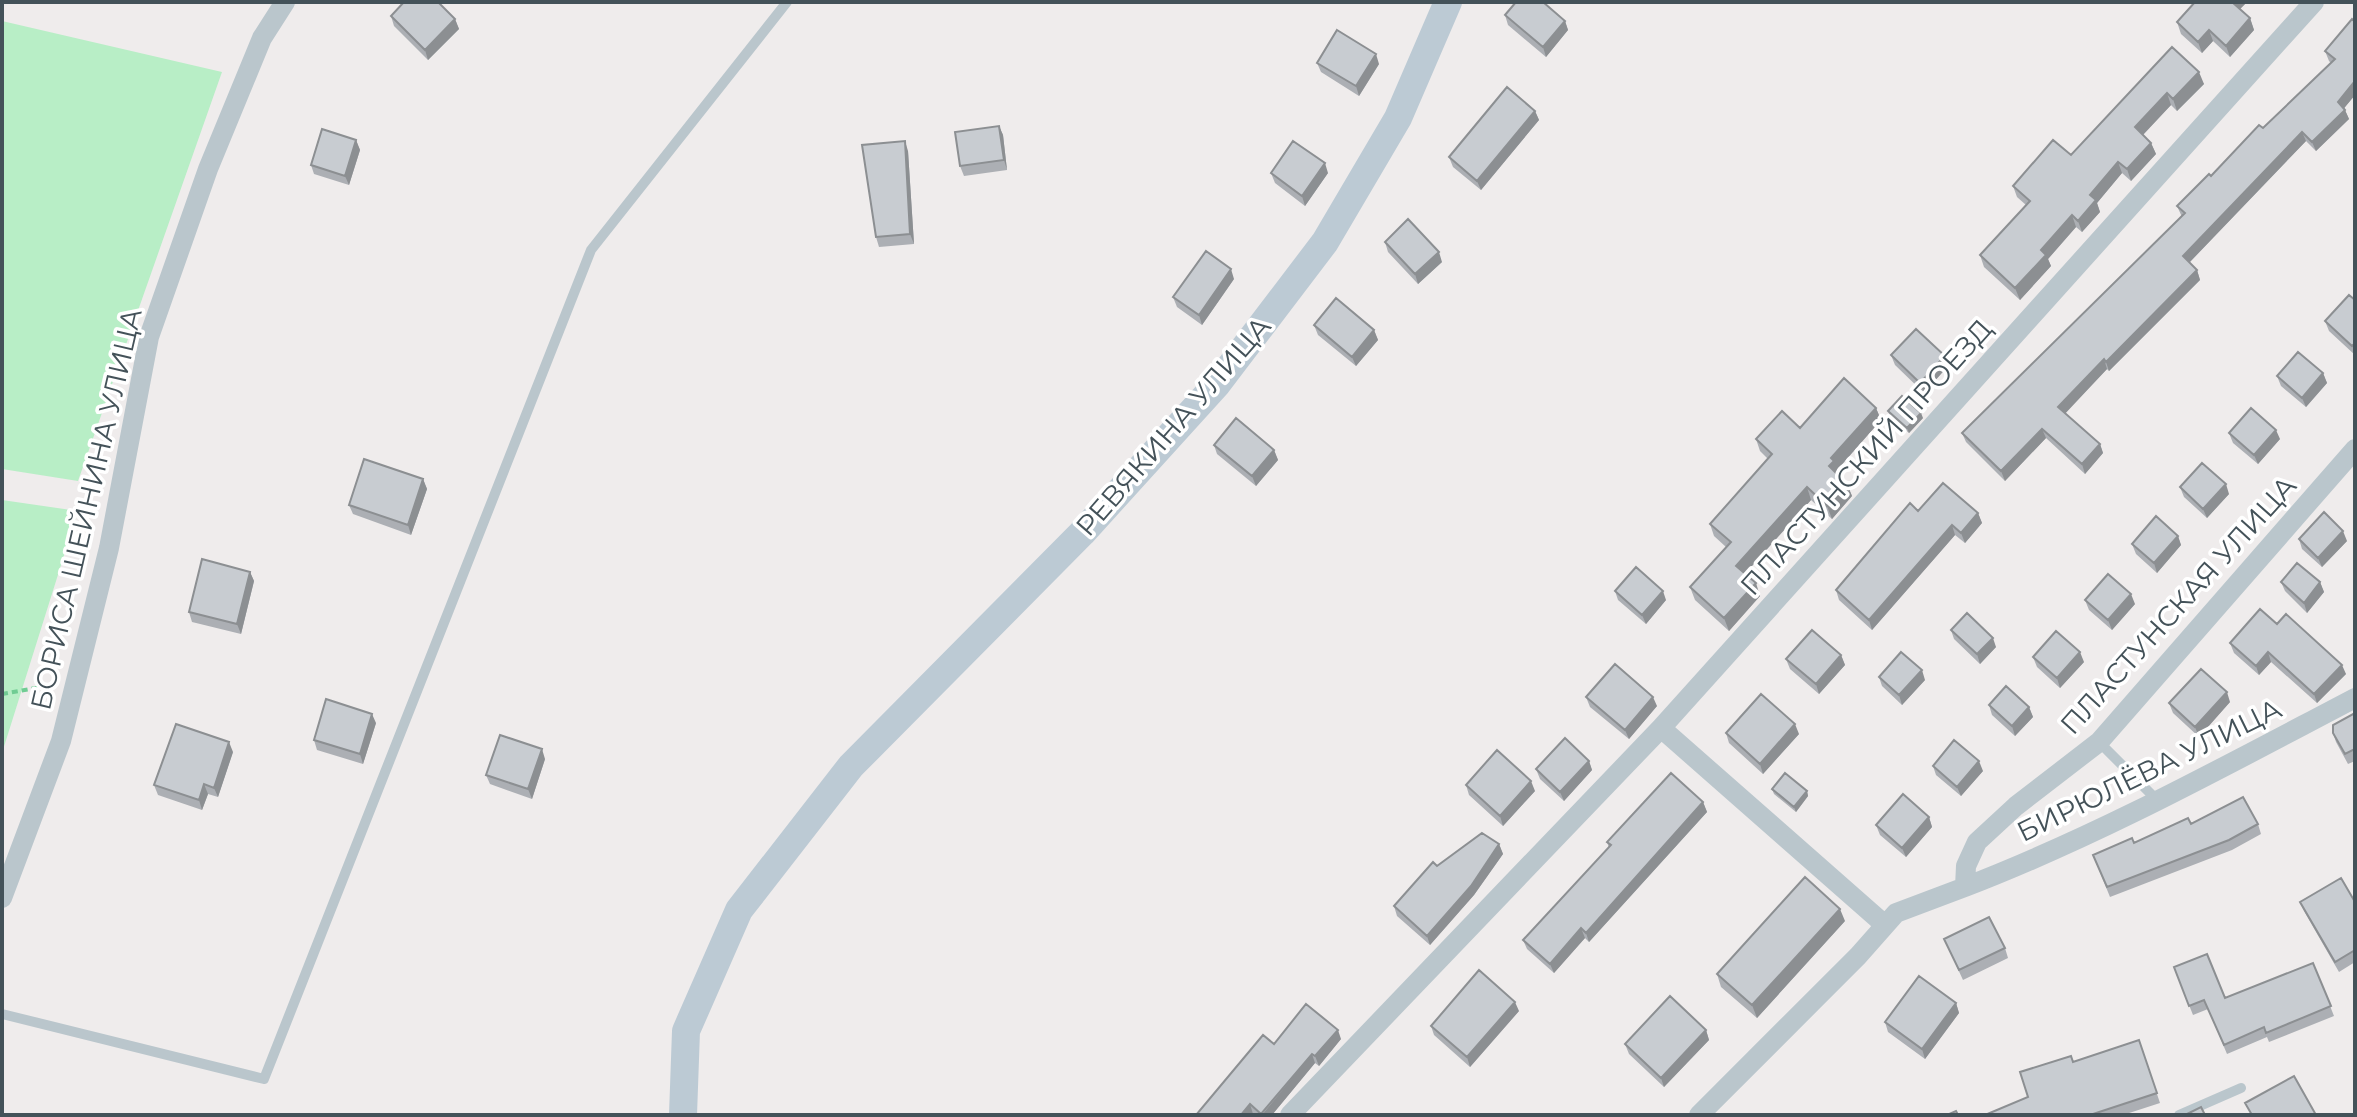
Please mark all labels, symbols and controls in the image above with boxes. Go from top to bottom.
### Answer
street label: БОРИСА ШЕЙНИНА УЛИЦА [23,305,149,713]
street label: РЕВЯКИНА УЛИЦА [1068,309,1278,543]
street label: ПЛАСТУНСКИЙ ПРОЕЗД [1733,312,1999,602]
street label: ПЛАСТУНСКАЯ УЛИЦА [2053,469,2303,741]
street label: БИРЮЛЁВА УЛИЦА [2011,691,2287,849]

